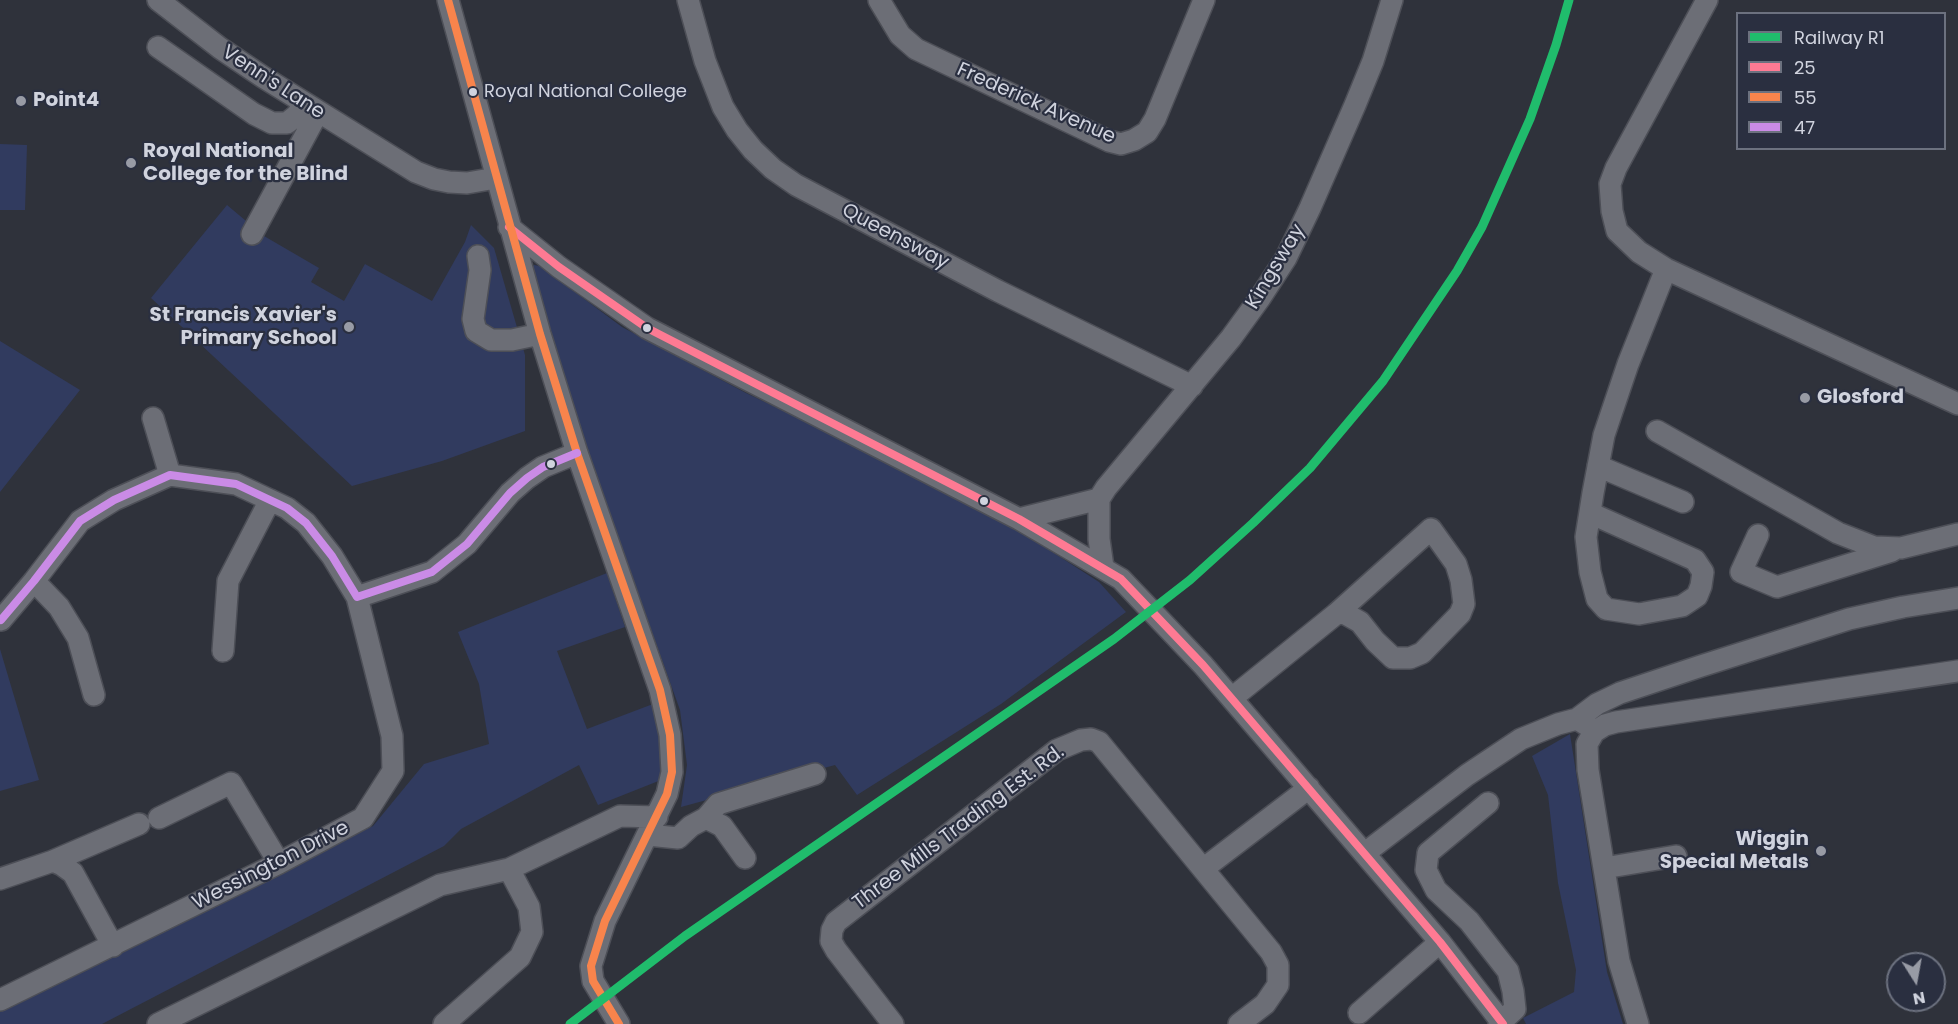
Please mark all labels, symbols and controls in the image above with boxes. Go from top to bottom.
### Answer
legend [1736,12,1946,150]
text: Railway R1 [1794,25,1885,50]
street label: Venn's Lane [217,41,329,125]
text: 25 [1794,55,1816,80]
street label: Frederick Avenue [953,58,1119,150]
place label: Royal National College [484,81,687,103]
text: 55 [1794,85,1817,110]
marker: Royal National College [467,86,479,98]
place label: Point4 [33,89,99,113]
marker: Point4 [14,94,28,108]
text: 47 [1794,115,1815,140]
place label: Royal National College for the Blind [143,140,348,187]
marker: Royal National College for the Blind [124,156,138,170]
street label: Queensway [837,199,953,275]
street label: Kingsway [1241,220,1311,314]
place label: St Francis Xavier's Primary School [150,304,337,351]
marker: St Francis Xavier's Primary School [342,320,356,334]
unlabelled marker [641,322,653,334]
place label: Glosford [1817,386,1904,410]
marker: Glosford [1798,391,1812,405]
unlabelled marker [545,458,557,470]
unlabelled marker [978,495,990,507]
street label: Three Mills Trading Est. Rd. [849,741,1069,915]
street label: Wessington Drive [189,816,353,916]
place label: Wiggin Special Metals [1660,828,1809,875]
marker: Wiggin Special Metals [1814,844,1828,858]
north arrow [1886,952,1946,1012]
text: N [1911,986,1927,1011]

